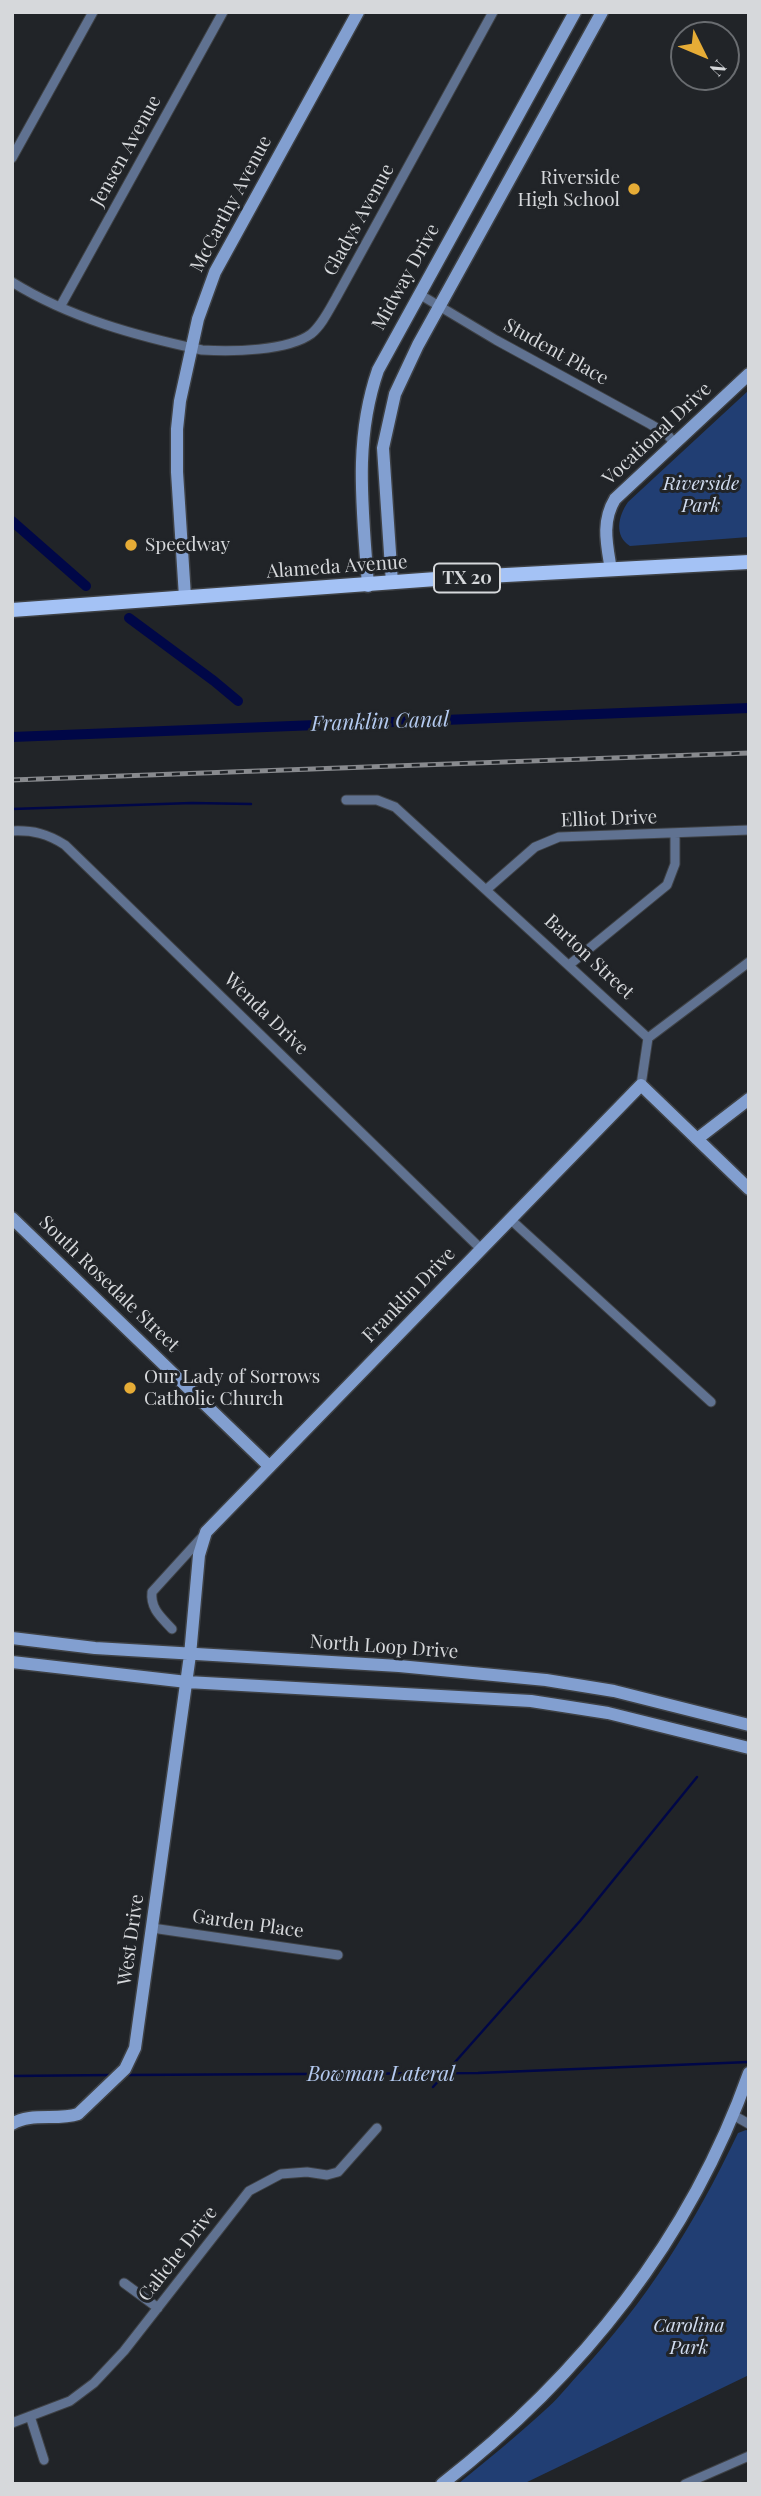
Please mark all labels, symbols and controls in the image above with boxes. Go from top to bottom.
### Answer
north arrow [670,21,740,91]
text: N [705,55,733,83]
street label: Jensen Avenue [86,91,166,211]
street label: McCarthy Avenue [185,132,277,276]
street label: Gladys Avenue [319,160,399,280]
place label: Riverside High School [517,167,620,211]
marker: Riverside High School [626,181,642,197]
street label: Midway Drive [367,220,445,334]
street label: Student Place [500,314,612,390]
street label: Vocational Drive [598,378,716,490]
park label: Riverside Park [663,473,739,517]
place label: Speedway [145,534,230,556]
marker: Speedway [123,537,139,553]
street label: Alameda Avenue [266,551,408,583]
road number: TX 20 [434,564,500,592]
water label: Franklin Canal [311,707,449,737]
street label: Elliot Drive [560,806,658,832]
street label: Barton Street [540,910,638,1004]
street label: Wenda Drive [219,968,313,1060]
street label: South Rosedale Street [34,1211,184,1357]
street label: Franklin Drive [358,1243,460,1347]
place label: Our Lady of Sorrows Catholic Church [144,1366,320,1410]
marker: Our Lady of Sorrows Catholic Church [122,1380,138,1396]
street label: North Loop Drive [309,1630,459,1664]
street label: West Drive [113,1893,149,1987]
street label: Garden Place [191,1905,305,1943]
water label: Bowman Lateral [307,2061,455,2087]
street label: Caliche Drive [134,2202,222,2306]
park label: Carolina Park [653,2315,725,2359]

